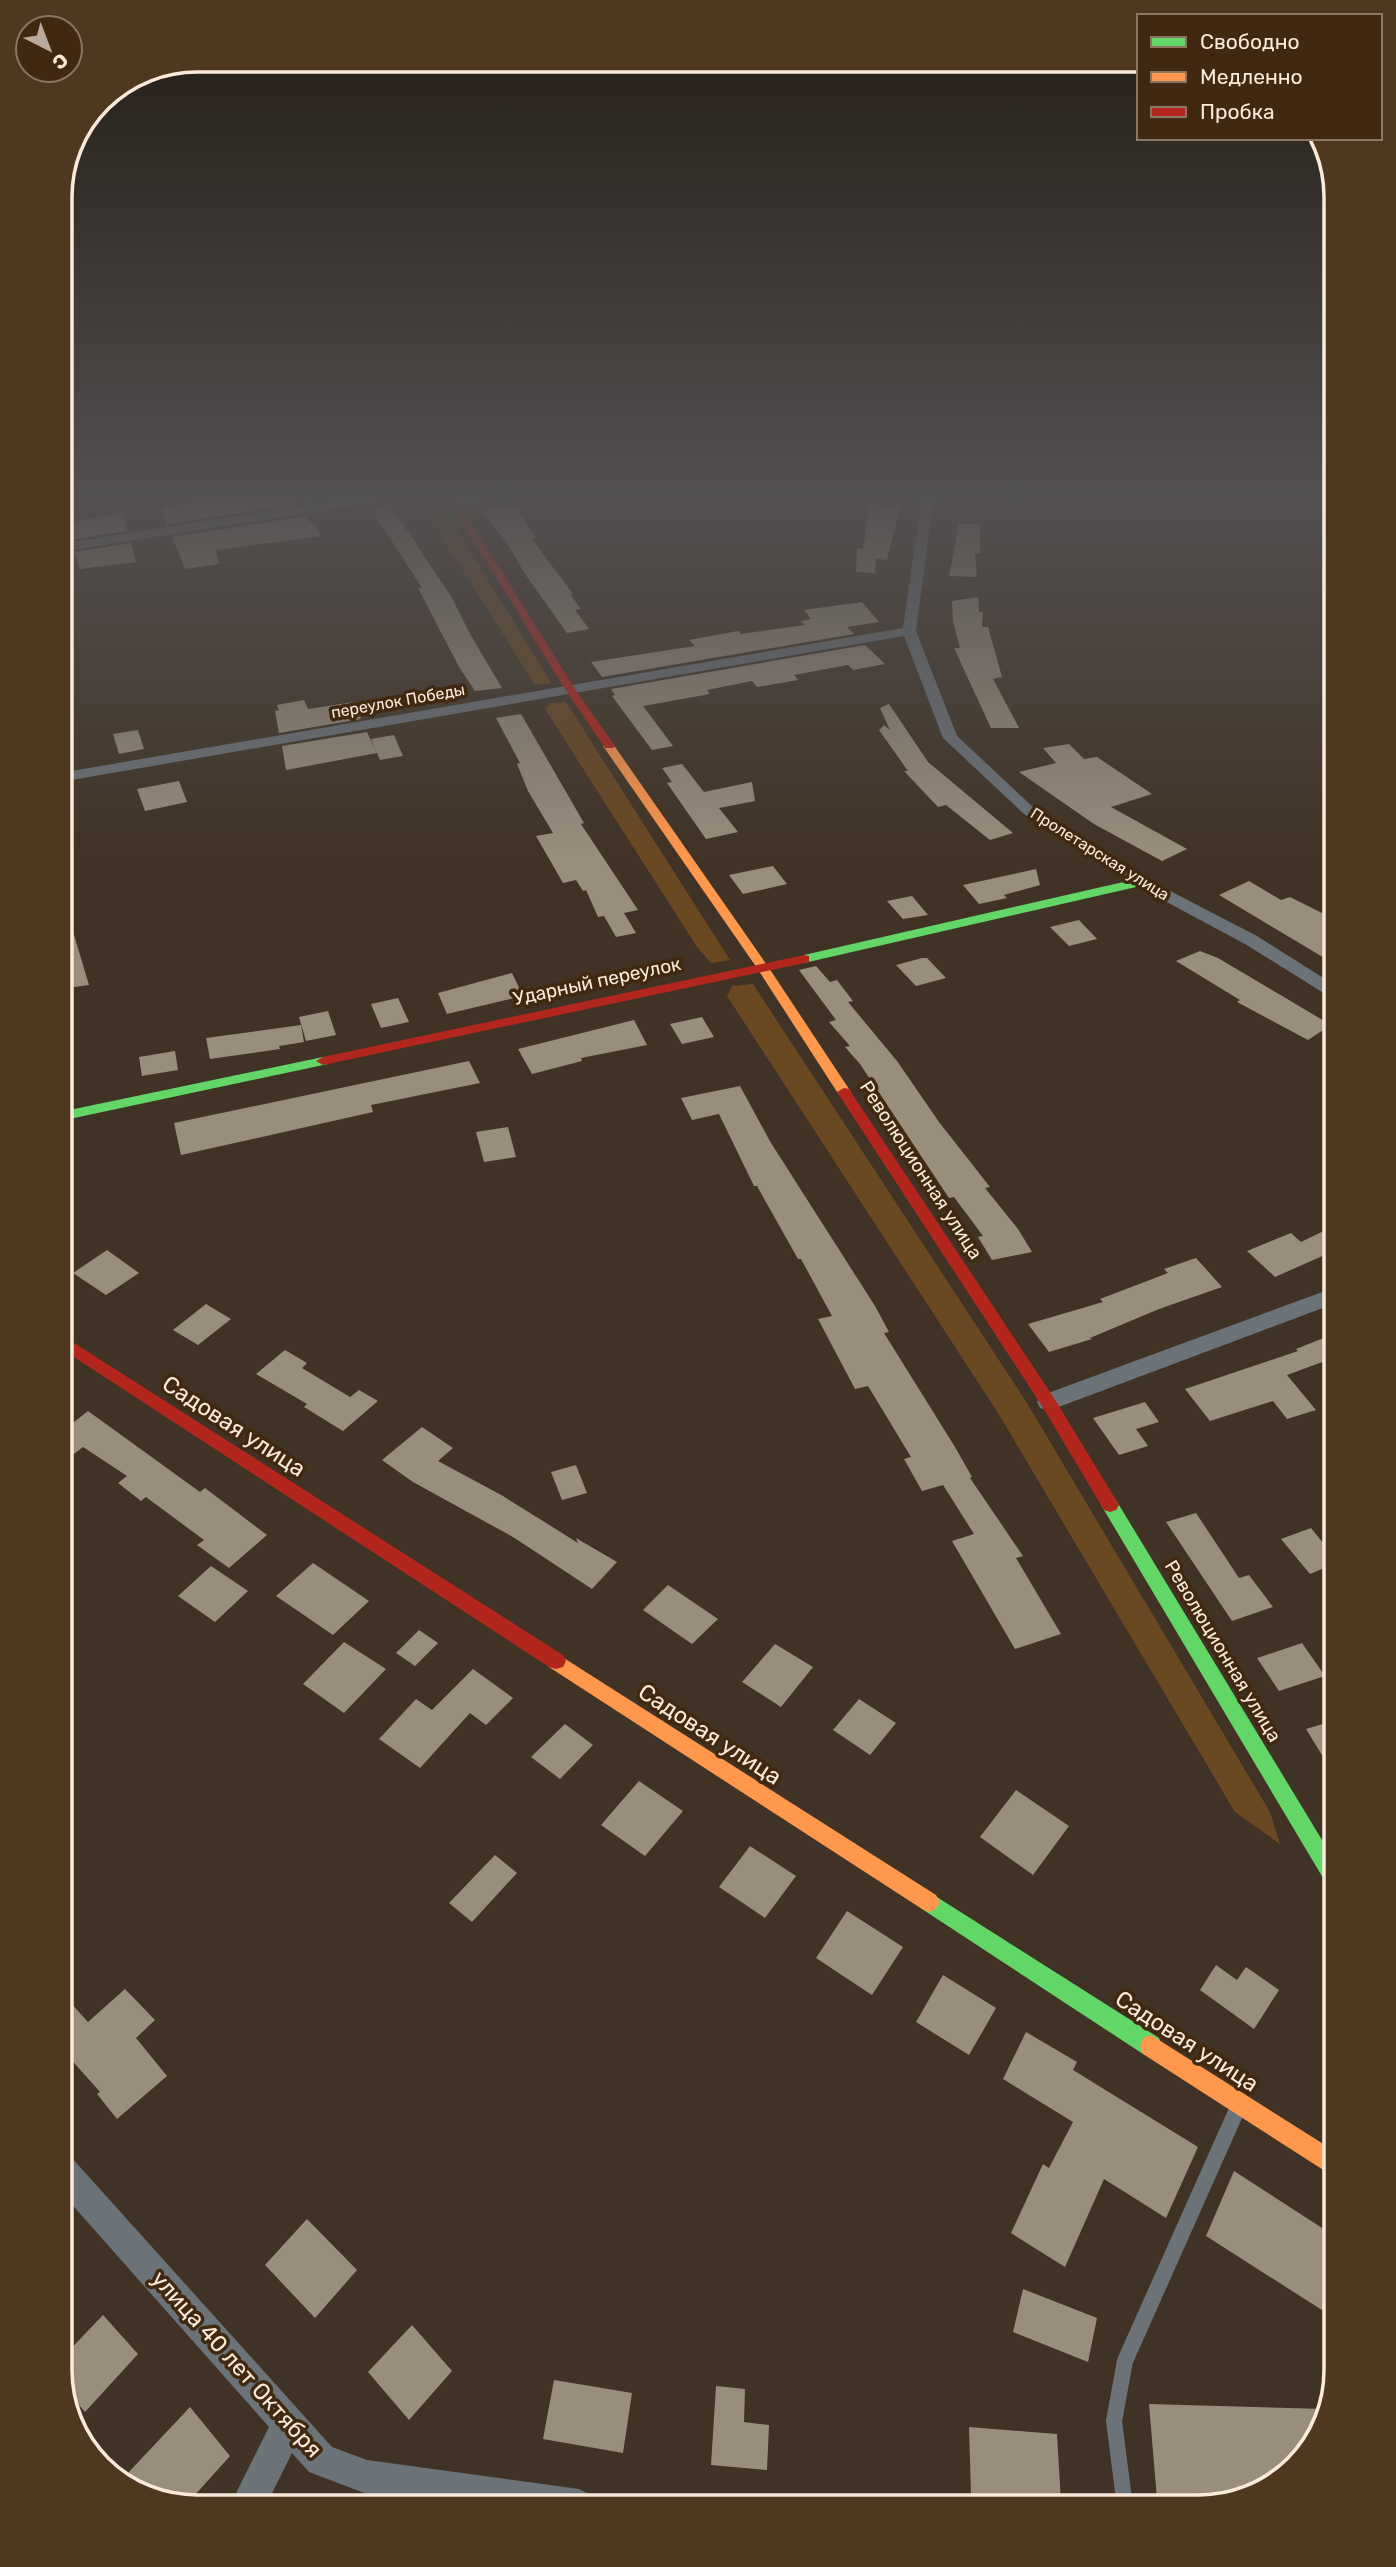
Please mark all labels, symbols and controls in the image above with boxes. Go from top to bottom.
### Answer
north arrow [14,14,84,84]
legend [1137,14,1382,140]
text: Свободно [1200,29,1300,54]
text: С [47,48,73,74]
text: Медленно [1200,64,1303,89]
text: Пробка [1200,99,1275,124]
street label: переулок Победы [330,680,466,722]
street label: Пролетарская улица [1027,804,1173,904]
street label: Ударный переулок [511,952,683,1010]
street label: Революционная улица [855,1077,987,1263]
street label: Садовая улица [157,1369,311,1483]
street label: Революционная улица [1160,1556,1286,1746]
street label: Садовая улица [633,1677,787,1791]
street label: Садовая улица [1110,1984,1264,2098]
street label: улица 40 лет Октября [146,2265,328,2463]

